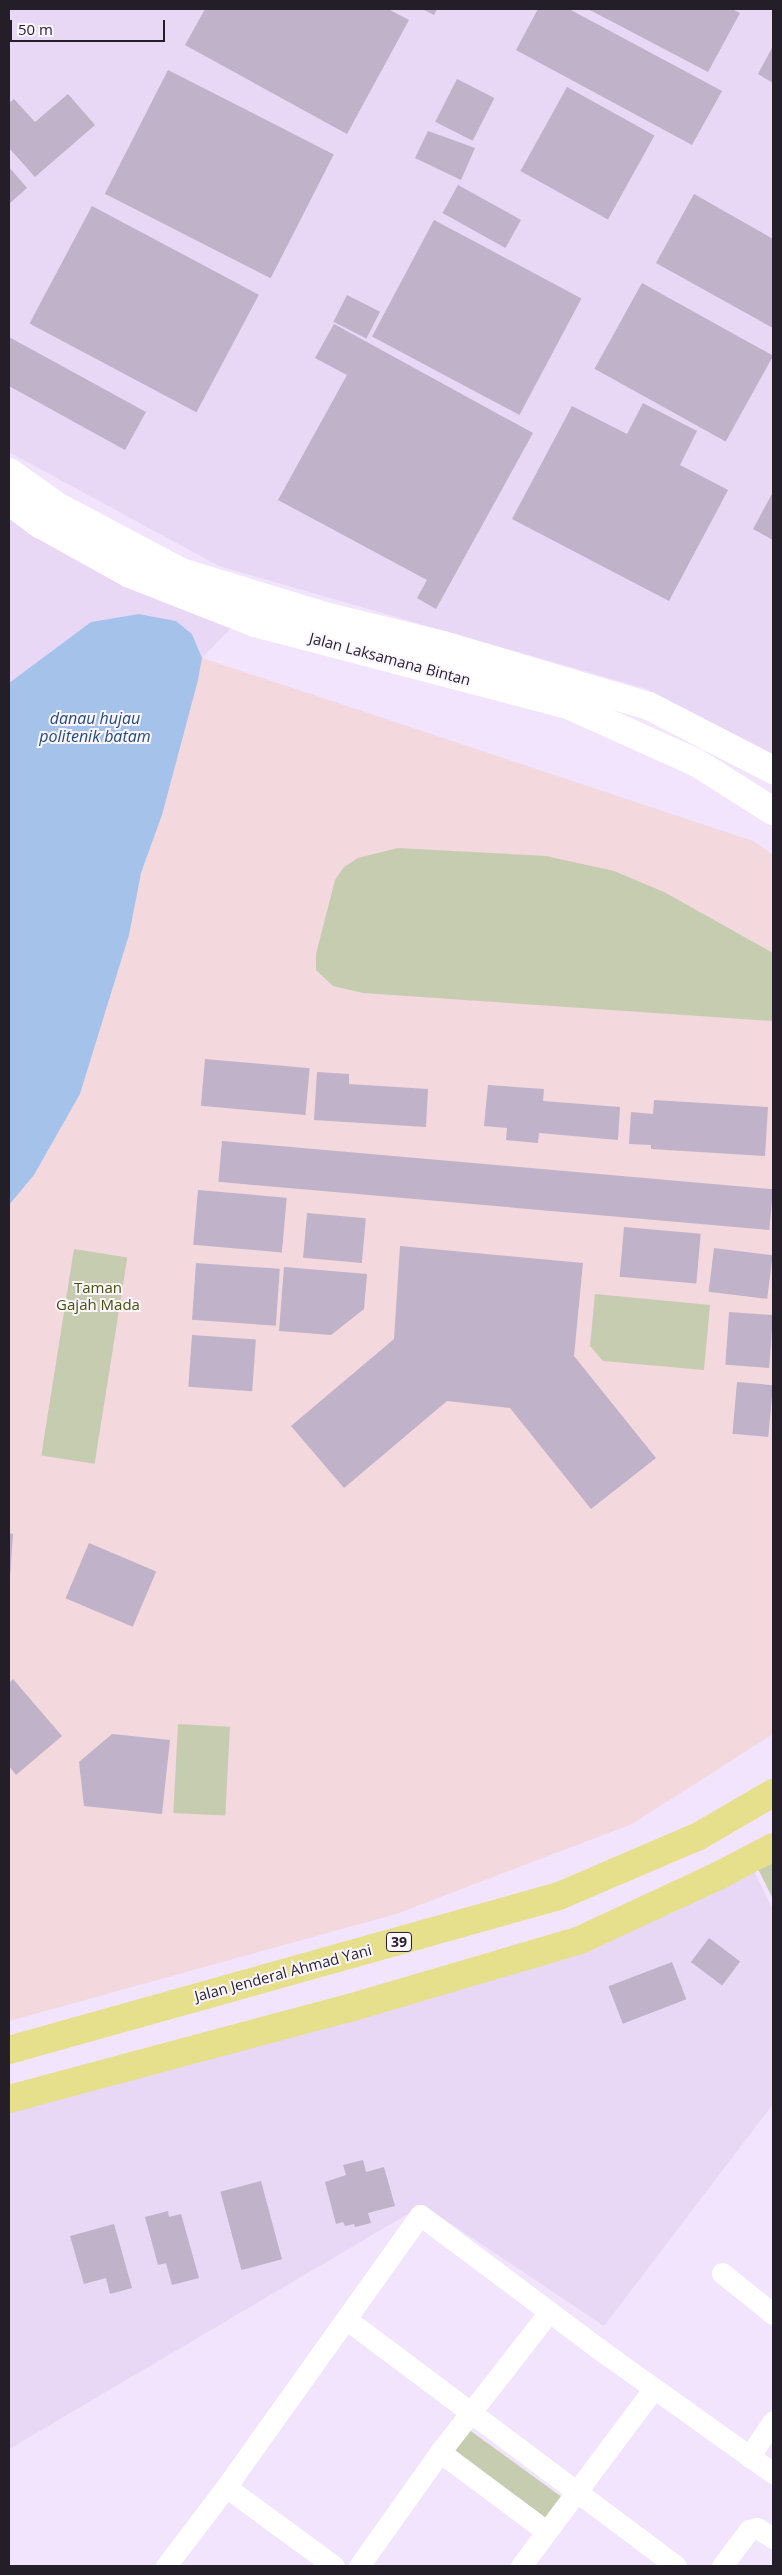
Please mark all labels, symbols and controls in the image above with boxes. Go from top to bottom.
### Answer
scale bar [12,10,168,42]
text: 50 m [18,19,53,39]
street label: Jalan Laksamana Bintan [307,629,473,689]
water label: danau hujau politenik batam [39,708,151,746]
park label: Taman Gajah Mada [56,1278,140,1313]
road number: 39 [385,1930,413,1954]
street label: Jalan Jenderal Ahmad Yani [192,1941,374,2005]

